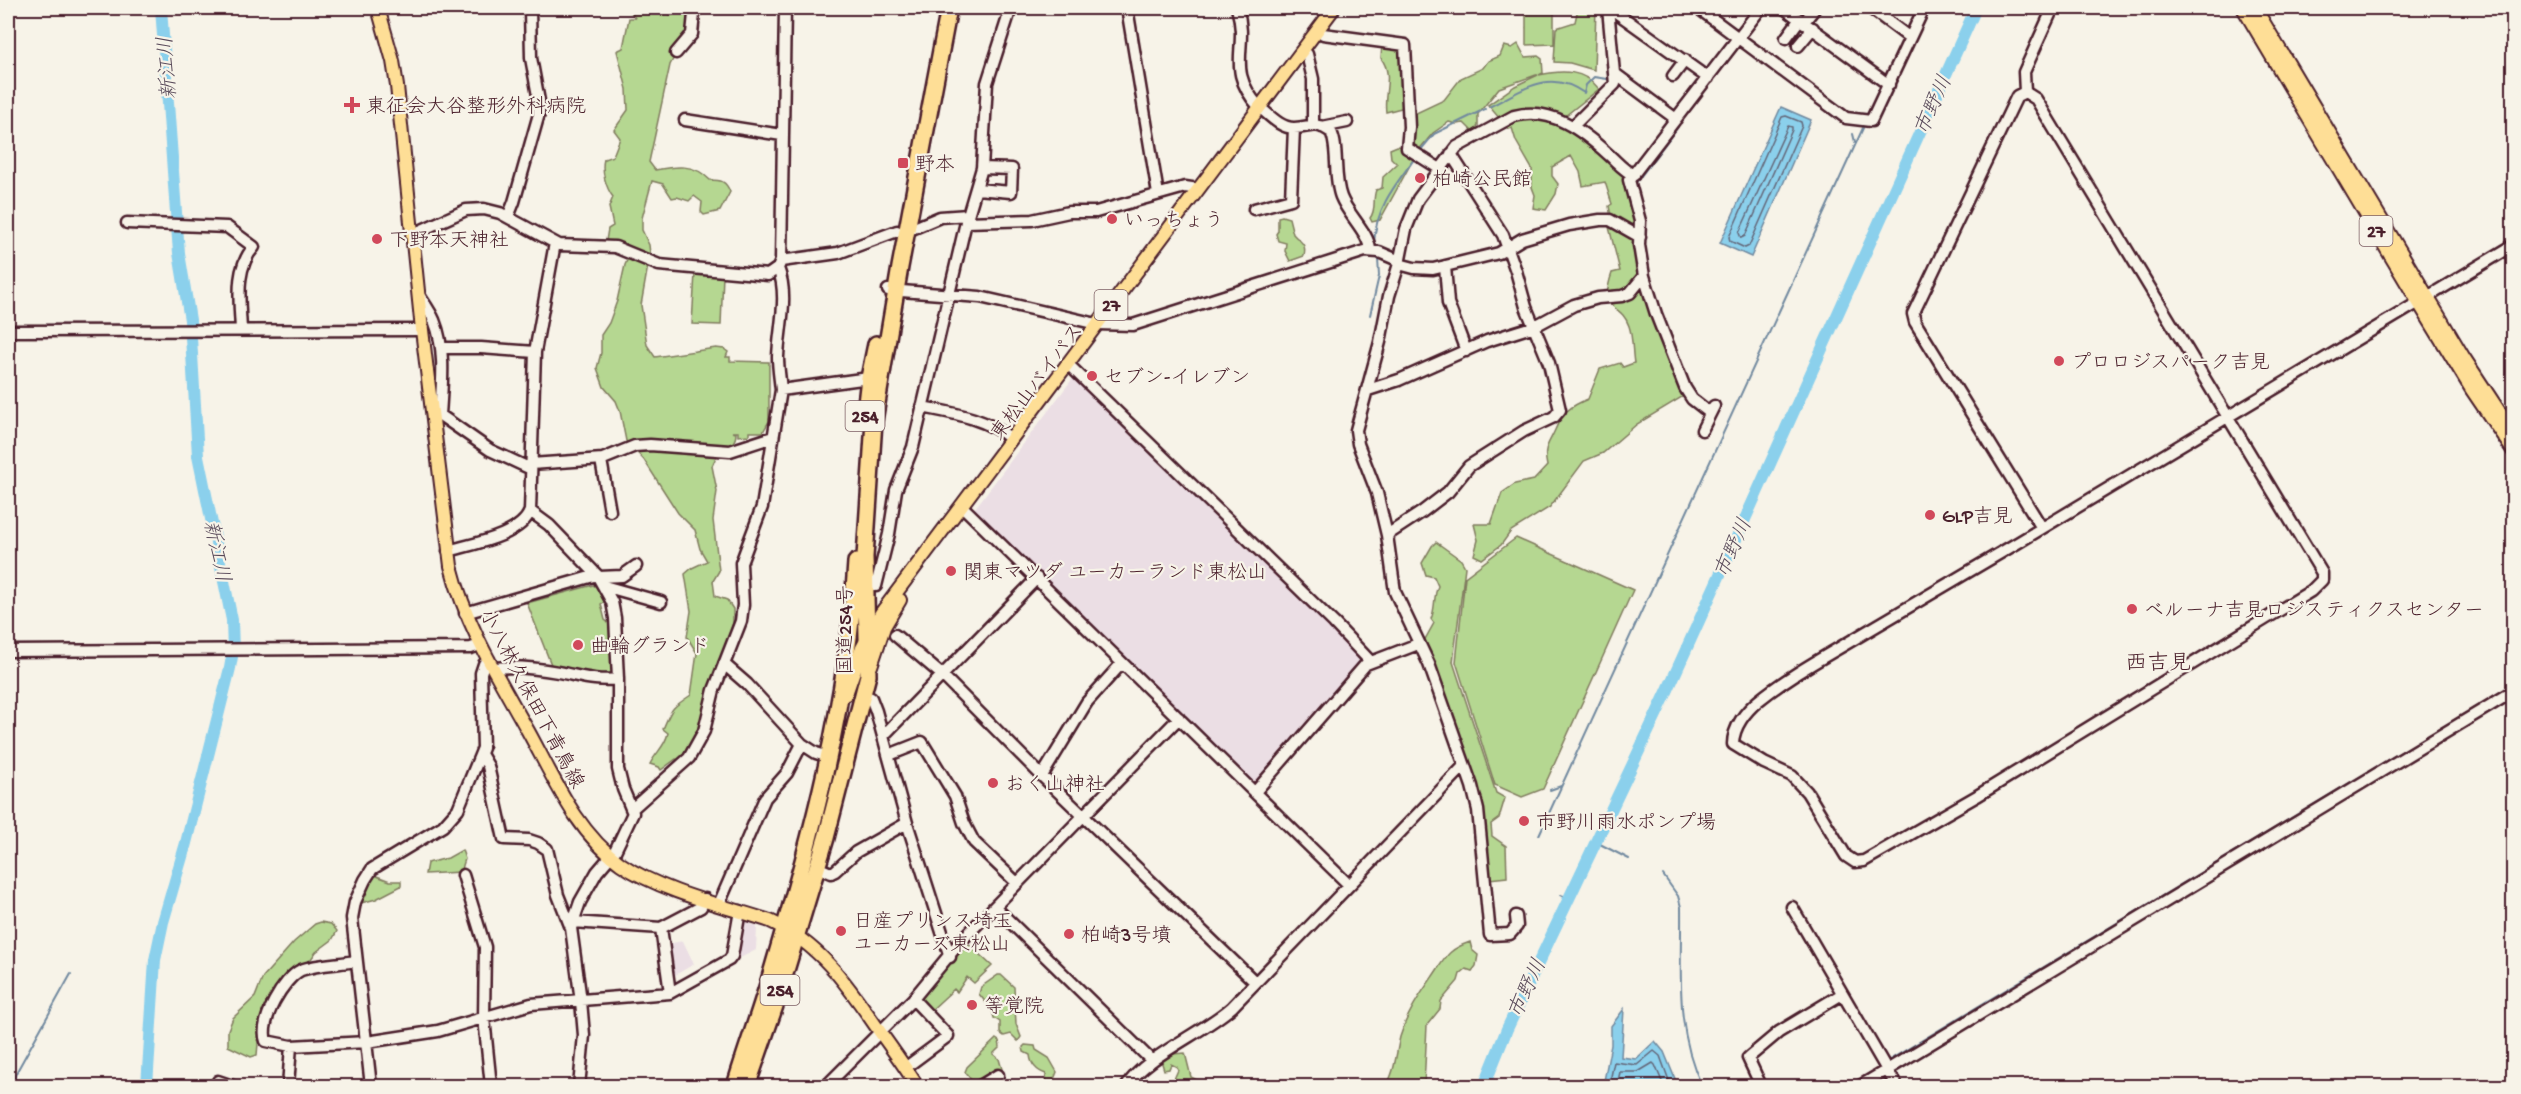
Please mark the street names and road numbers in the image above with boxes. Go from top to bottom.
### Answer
road number: 27 [2360,216,2392,246]
road number: 27 [1094,290,1128,320]
street label: 東松山バイパス [986,319,1090,446]
road number: 254 [846,401,884,431]
street label: 国道254号 [835,585,859,675]
street label: 小八林久保田下青鳥線 [473,605,589,793]
road number: 254 [760,975,800,1005]

